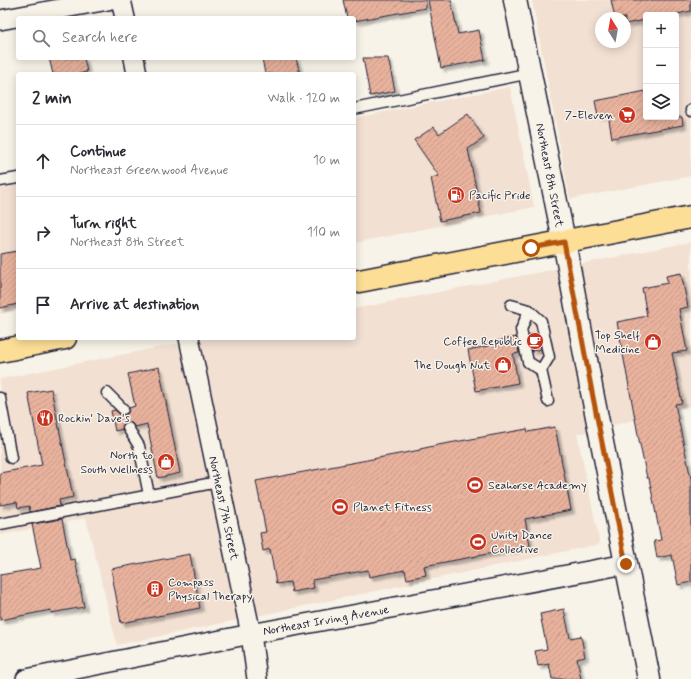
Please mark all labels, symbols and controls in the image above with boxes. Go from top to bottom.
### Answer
north arrow [595,12,631,48]
map controls [643,12,679,120]
button: + [643,12,679,48]
search box [16,16,356,60]
icon: search [30,27,52,49]
text: Search here [62,28,138,48]
button: − [643,48,679,84]
button: layers [643,84,679,120]
text: 2 min [32,87,72,109]
text: Walk · 120 m [268,90,340,107]
supermarket icon: 7-Eleven [617,105,637,125]
place label: 7-Eleven [565,108,615,124]
street label: Northeast 8th Street [531,122,567,229]
text: Continue [70,142,126,162]
icon: ahead [32,150,54,172]
text: 10 m [313,152,340,169]
text: Northeast Greenwood Avenue [70,162,228,179]
fuel station icon: Pacific Pride [446,185,466,205]
place label: Pacific Pride [469,188,530,204]
text: Turn right [70,214,137,234]
icon: right [32,222,54,244]
text: 110 m [307,224,340,241]
text: Northeast 8th Street [70,234,184,251]
route start [522,239,540,257]
icon: arrive [32,294,54,316]
text: Arrive at destination [70,295,199,315]
place label: Top Shelf Medicine [595,328,640,358]
cafe icon: Coffee Republic [525,331,545,351]
shop icon: Top Shelf Medicine [643,332,663,352]
place label: Coffee Republic [443,334,522,350]
shop icon: The Dough Nut [493,355,513,375]
place label: The Dough Nut [413,358,490,374]
restaurant icon: Rockin' Dave's [35,408,55,428]
place label: Rockin' Dave's [58,411,131,427]
place label: North to South Wellness [81,448,153,478]
shop icon: North to South Wellness [156,452,176,472]
street label: Northeast 7th Street [204,455,242,562]
sports icon: Seahorse Academy [465,475,485,495]
place label: Seahorse Academy [488,478,587,494]
sports icon: Planet Fitness [330,497,350,517]
place label: Planet Fitness [353,500,432,516]
place label: Unity Dance Collective [491,528,552,558]
sports icon: Unity Dance Collective [468,532,488,552]
route end [617,555,635,573]
place label: Compass Physical Therapy [168,575,253,605]
building icon: Compass Physical Therapy [145,579,165,599]
street label: Northeast Irving Avenue [262,602,391,640]

